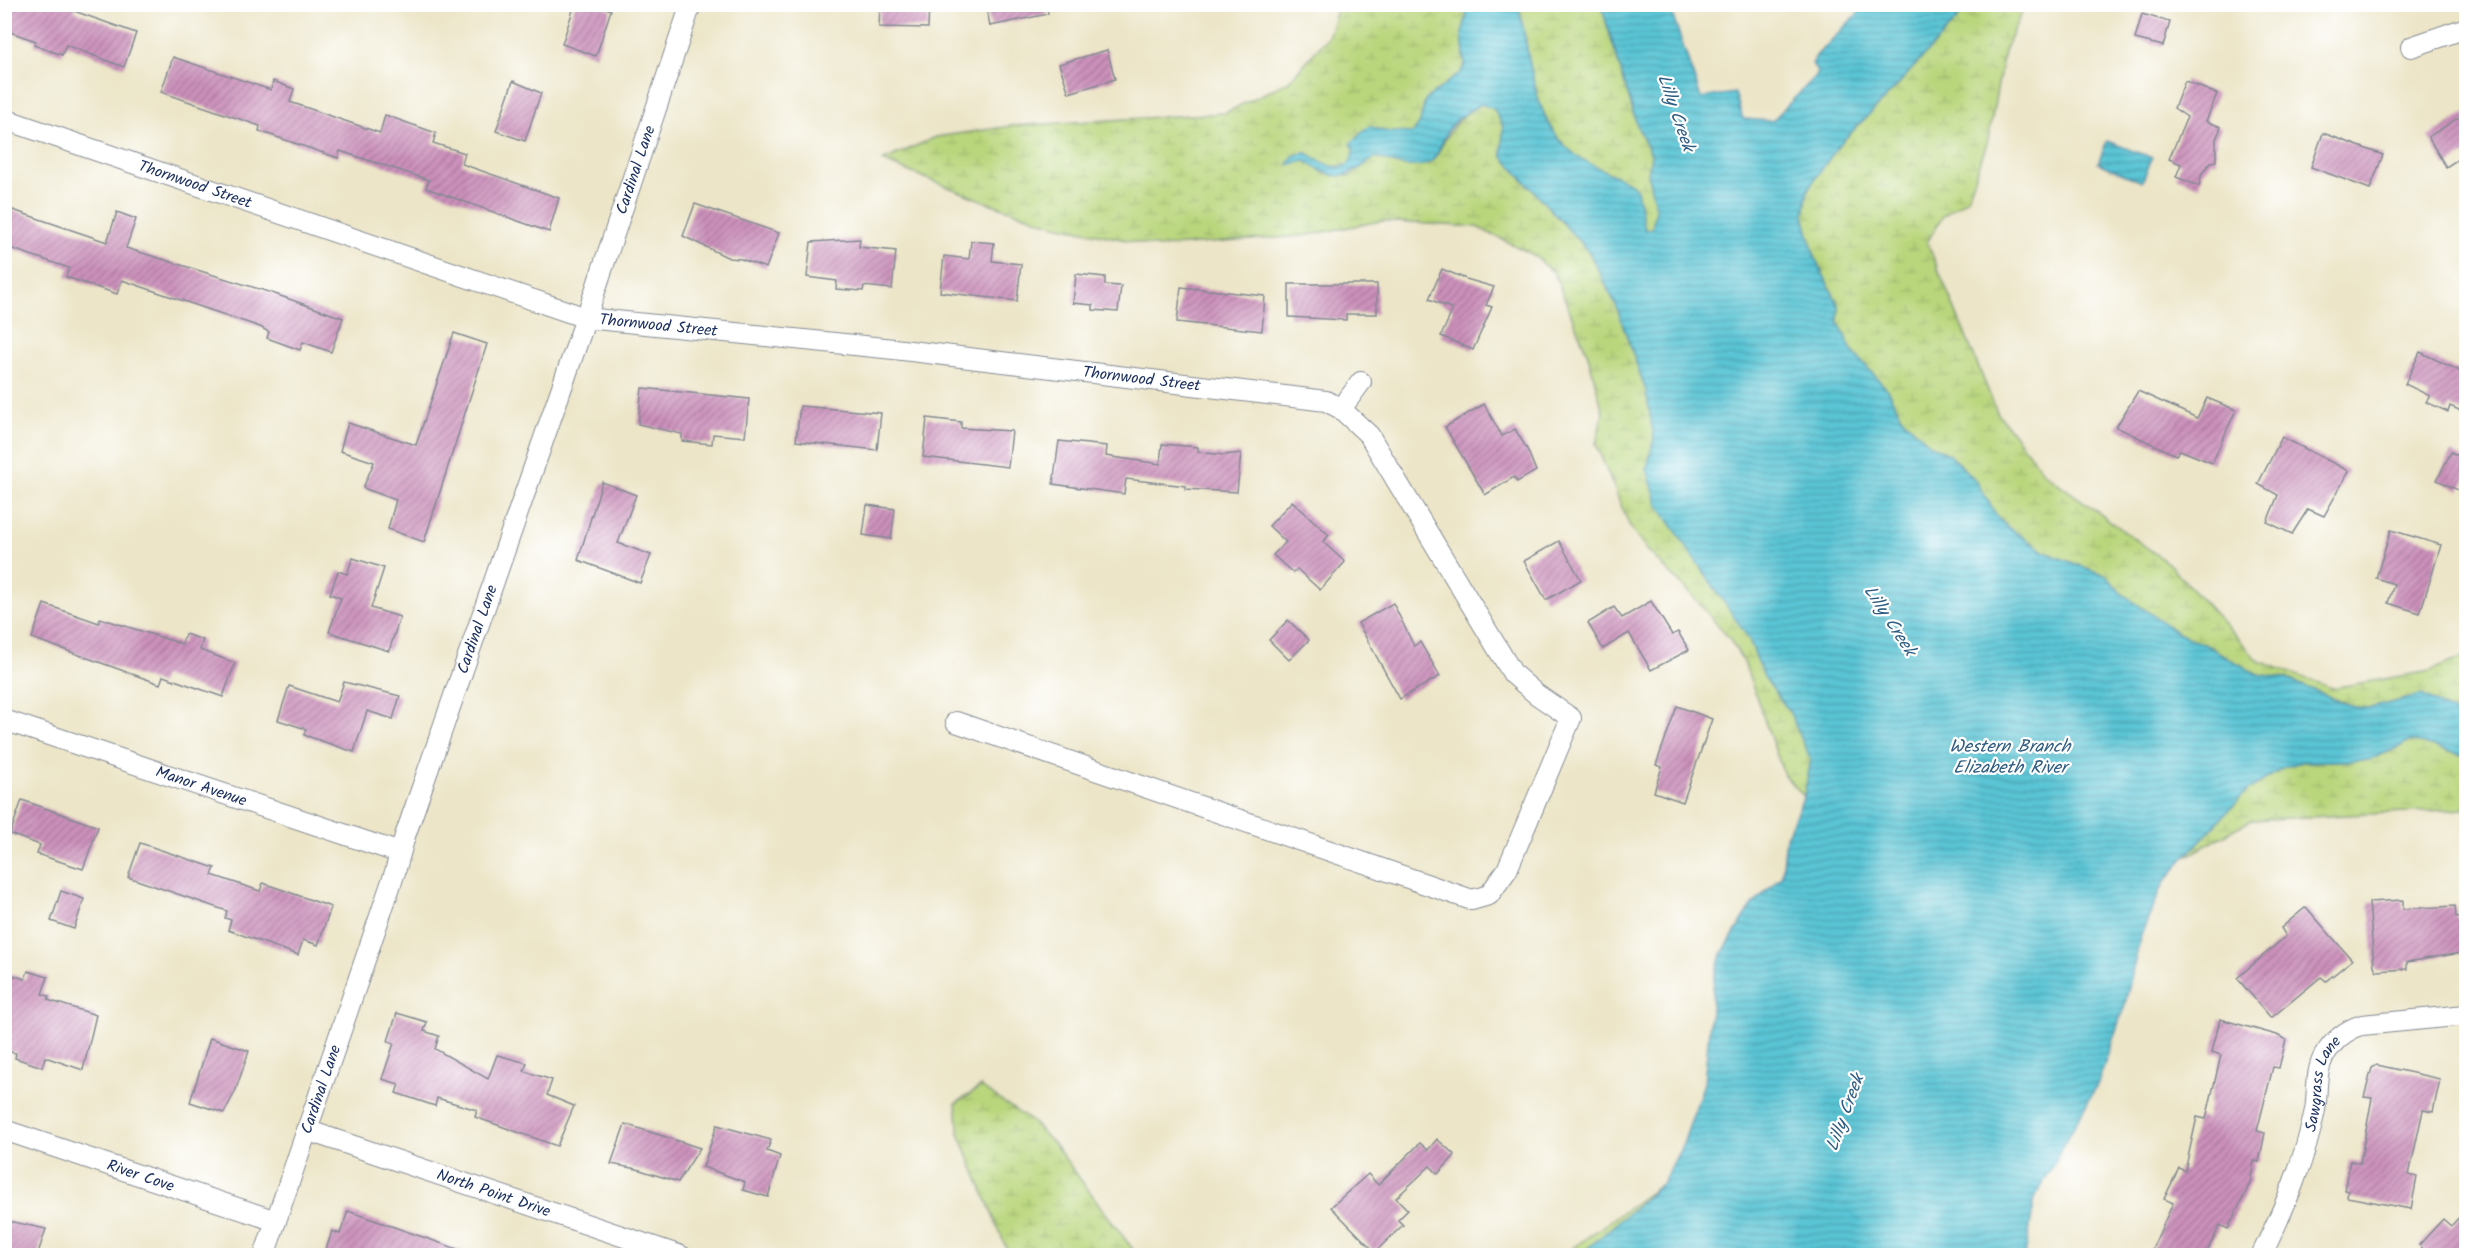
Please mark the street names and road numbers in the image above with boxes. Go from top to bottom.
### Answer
street label: Cardinal Lane [609,122,662,218]
street label: Thornwood Street [135,153,256,216]
street label: Thornwood Street [598,307,720,344]
street label: Thornwood Street [1081,359,1203,398]
street label: Cardinal Lane [450,582,504,677]
street label: Manor Avenue [152,759,250,813]
street label: Sawgrass Lane [2298,1030,2347,1134]
street label: Cardinal Lane [294,1042,348,1137]
street label: River Cove [104,1153,178,1199]
street label: North Point Drive [433,1162,554,1224]

